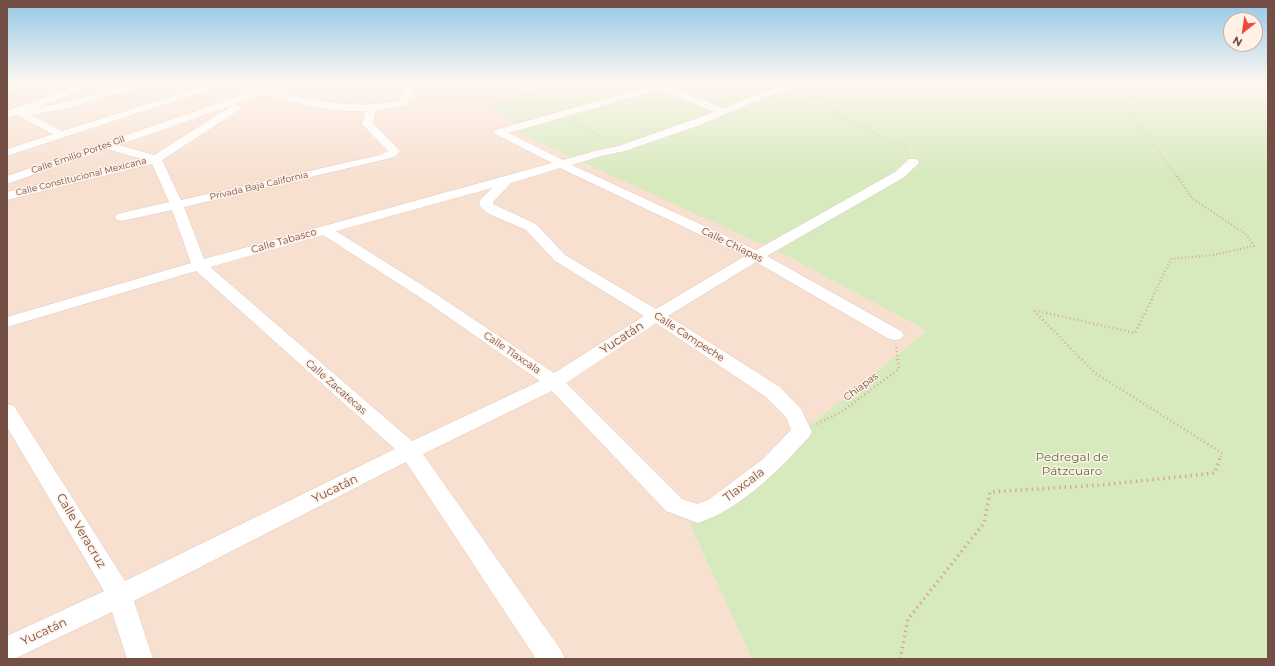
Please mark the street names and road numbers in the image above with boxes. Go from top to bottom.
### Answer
street label: Calle Emilio Portes Gil [30,134,126,176]
street label: Calle Constitucional Mexicana [14,156,148,198]
street label: Privada Baja California [209,169,309,203]
street label: Calle Chiapas [699,225,765,265]
street label: Calle Tabasco [250,226,318,256]
street label: Calle Campeche [651,310,727,364]
street label: Yucatán [598,319,646,357]
street label: Calle Tlaxcala [481,329,543,377]
street label: Calle Zacatecas [303,357,369,417]
street label: Chiapas [841,370,881,404]
street label: Tlaxcala [721,465,767,505]
street label: Yucatán [310,472,360,506]
street label: Calle Veracruz [53,491,109,571]
street label: Yucatán [19,615,69,649]

